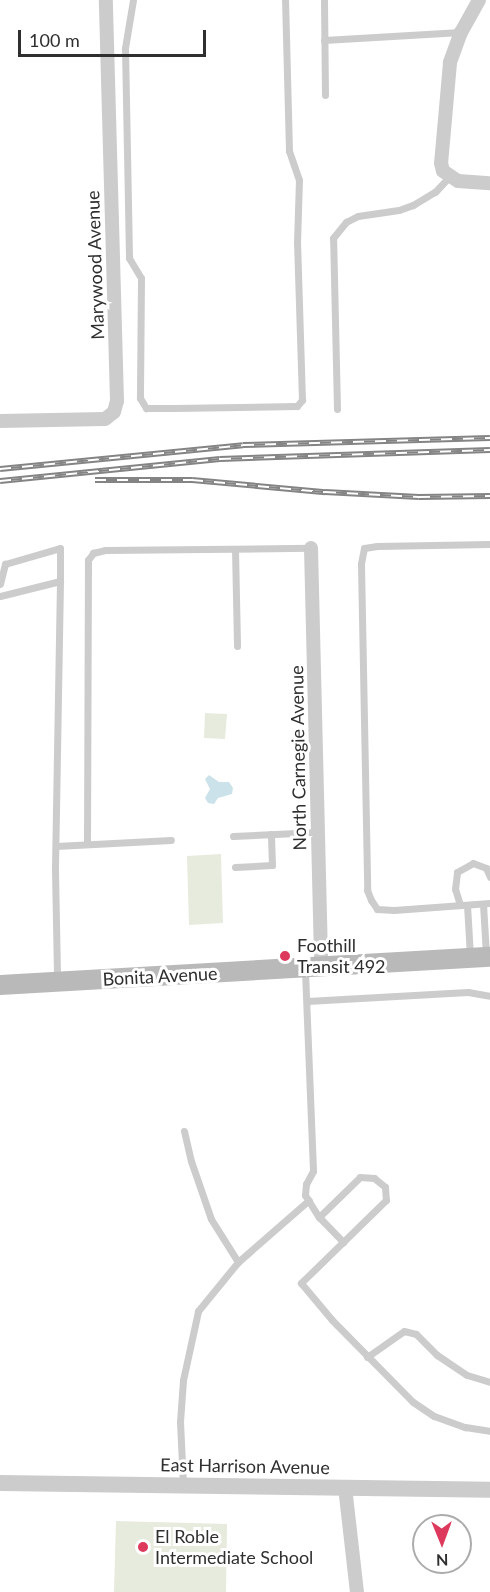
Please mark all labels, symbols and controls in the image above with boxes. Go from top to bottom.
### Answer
scale bar [21,18,208,56]
text: 100 m [29,29,80,51]
street label: Marywood Avenue [82,190,108,340]
street label: North Carnegie Avenue [286,665,310,851]
place label: Foothill Transit 492 [297,935,386,978]
marker: Foothill Transit 492 [278,949,292,963]
street label: Bonita Avenue [102,962,218,990]
street label: East Harrison Avenue [160,1454,330,1478]
north arrow [412,1514,472,1574]
place label: El Roble Intermediate School [155,1526,313,1568]
marker: El Roble Intermediate School [136,1540,150,1554]
text: N [436,1551,449,1570]

